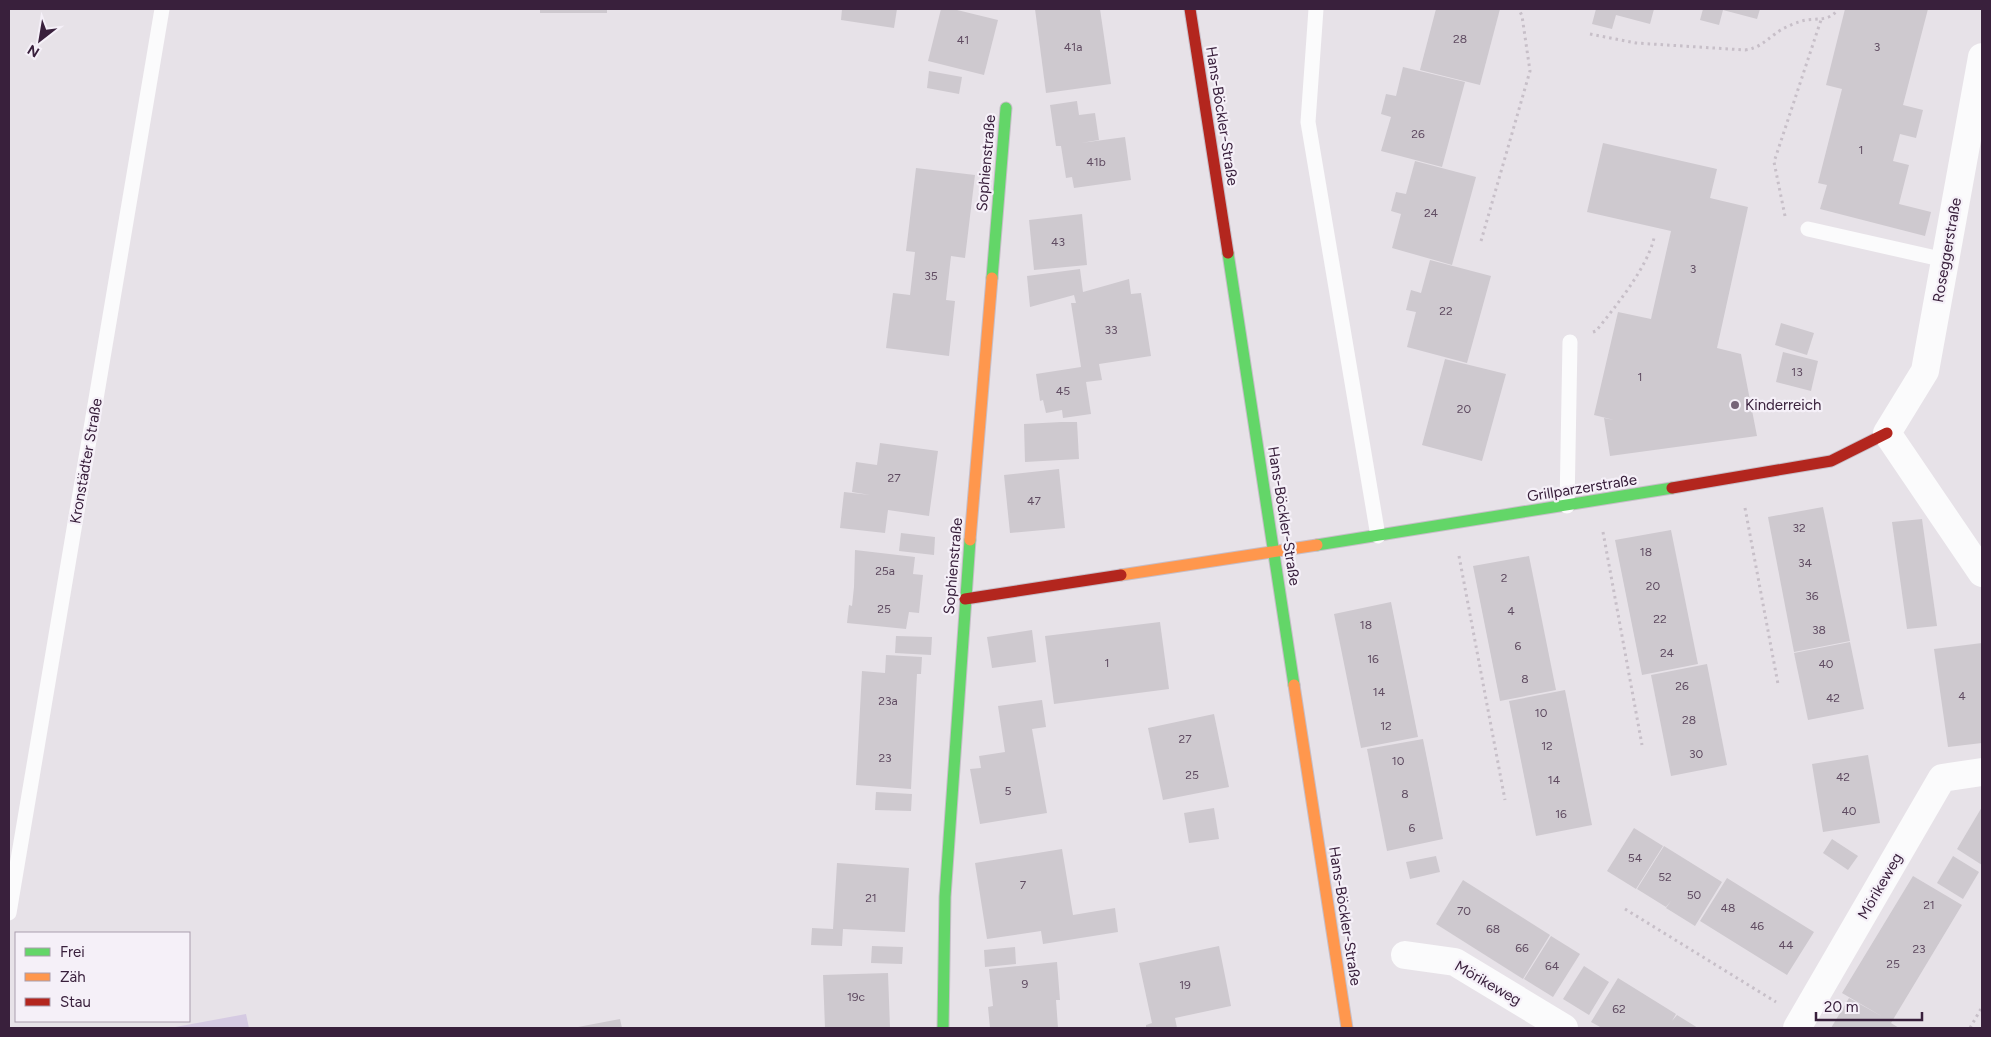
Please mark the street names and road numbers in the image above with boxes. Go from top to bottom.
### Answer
street label: Hans-Böckler-Straße [1202,45,1242,187]
street label: Sophienstraße [973,114,999,212]
street label: Roseggerstraße [1929,196,1965,304]
street label: Kronstädter Straße [66,397,106,525]
street label: Hans-Böckler-Straße [1264,445,1304,587]
street label: Grillparzerstraße [1526,470,1638,506]
street label: Sophienstraße [940,517,966,615]
street label: Hans-Böckler-Straße [1325,845,1365,987]
street label: Mörikeweg [1854,850,1906,922]
street label: Mörikeweg [1452,957,1524,1009]

